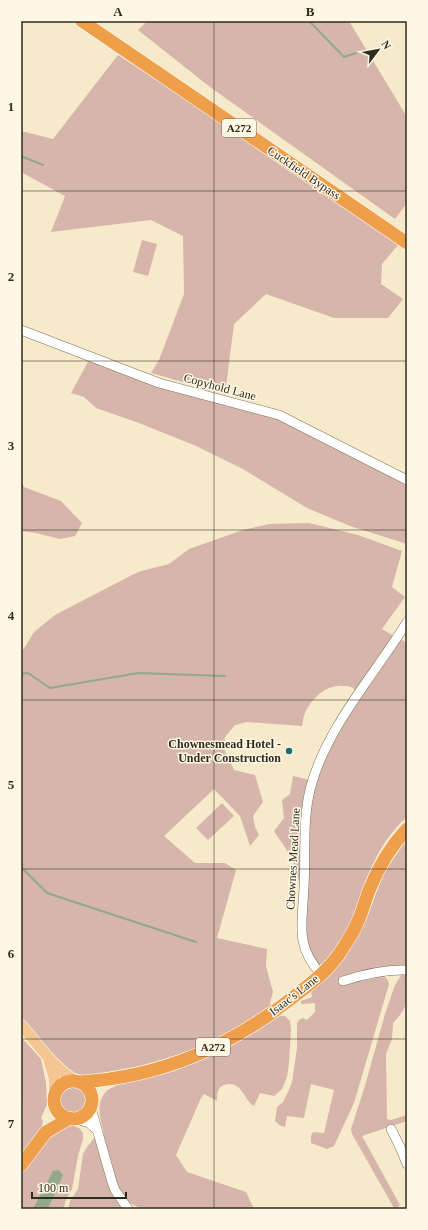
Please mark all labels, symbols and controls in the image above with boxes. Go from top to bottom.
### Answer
text: A [113,4,123,19]
text: B [306,4,315,19]
north arrow [358,30,398,70]
text: N [379,38,394,51]
text: 1 [8,99,14,114]
road number: A272 [222,119,256,137]
street label: Cuckfield Bypass [265,143,343,203]
text: 2 [8,269,14,284]
street label: Copyhold Lane [182,371,258,403]
text: 3 [8,438,15,453]
text: 4 [8,608,15,623]
place label: Chownesmead Hotel - Under Construction [168,737,281,765]
marker: Chownesmead Hotel - Under Construction [284,746,294,756]
text: 5 [8,777,15,792]
street label: Chownes Mead Lane [283,808,303,910]
text: 6 [8,946,15,961]
street label: Isaac's Lane [267,971,321,1019]
road number: A272 [196,1038,230,1056]
text: 7 [8,1116,15,1131]
scale bar [32,1174,126,1200]
text: 100 m [38,1181,69,1195]

